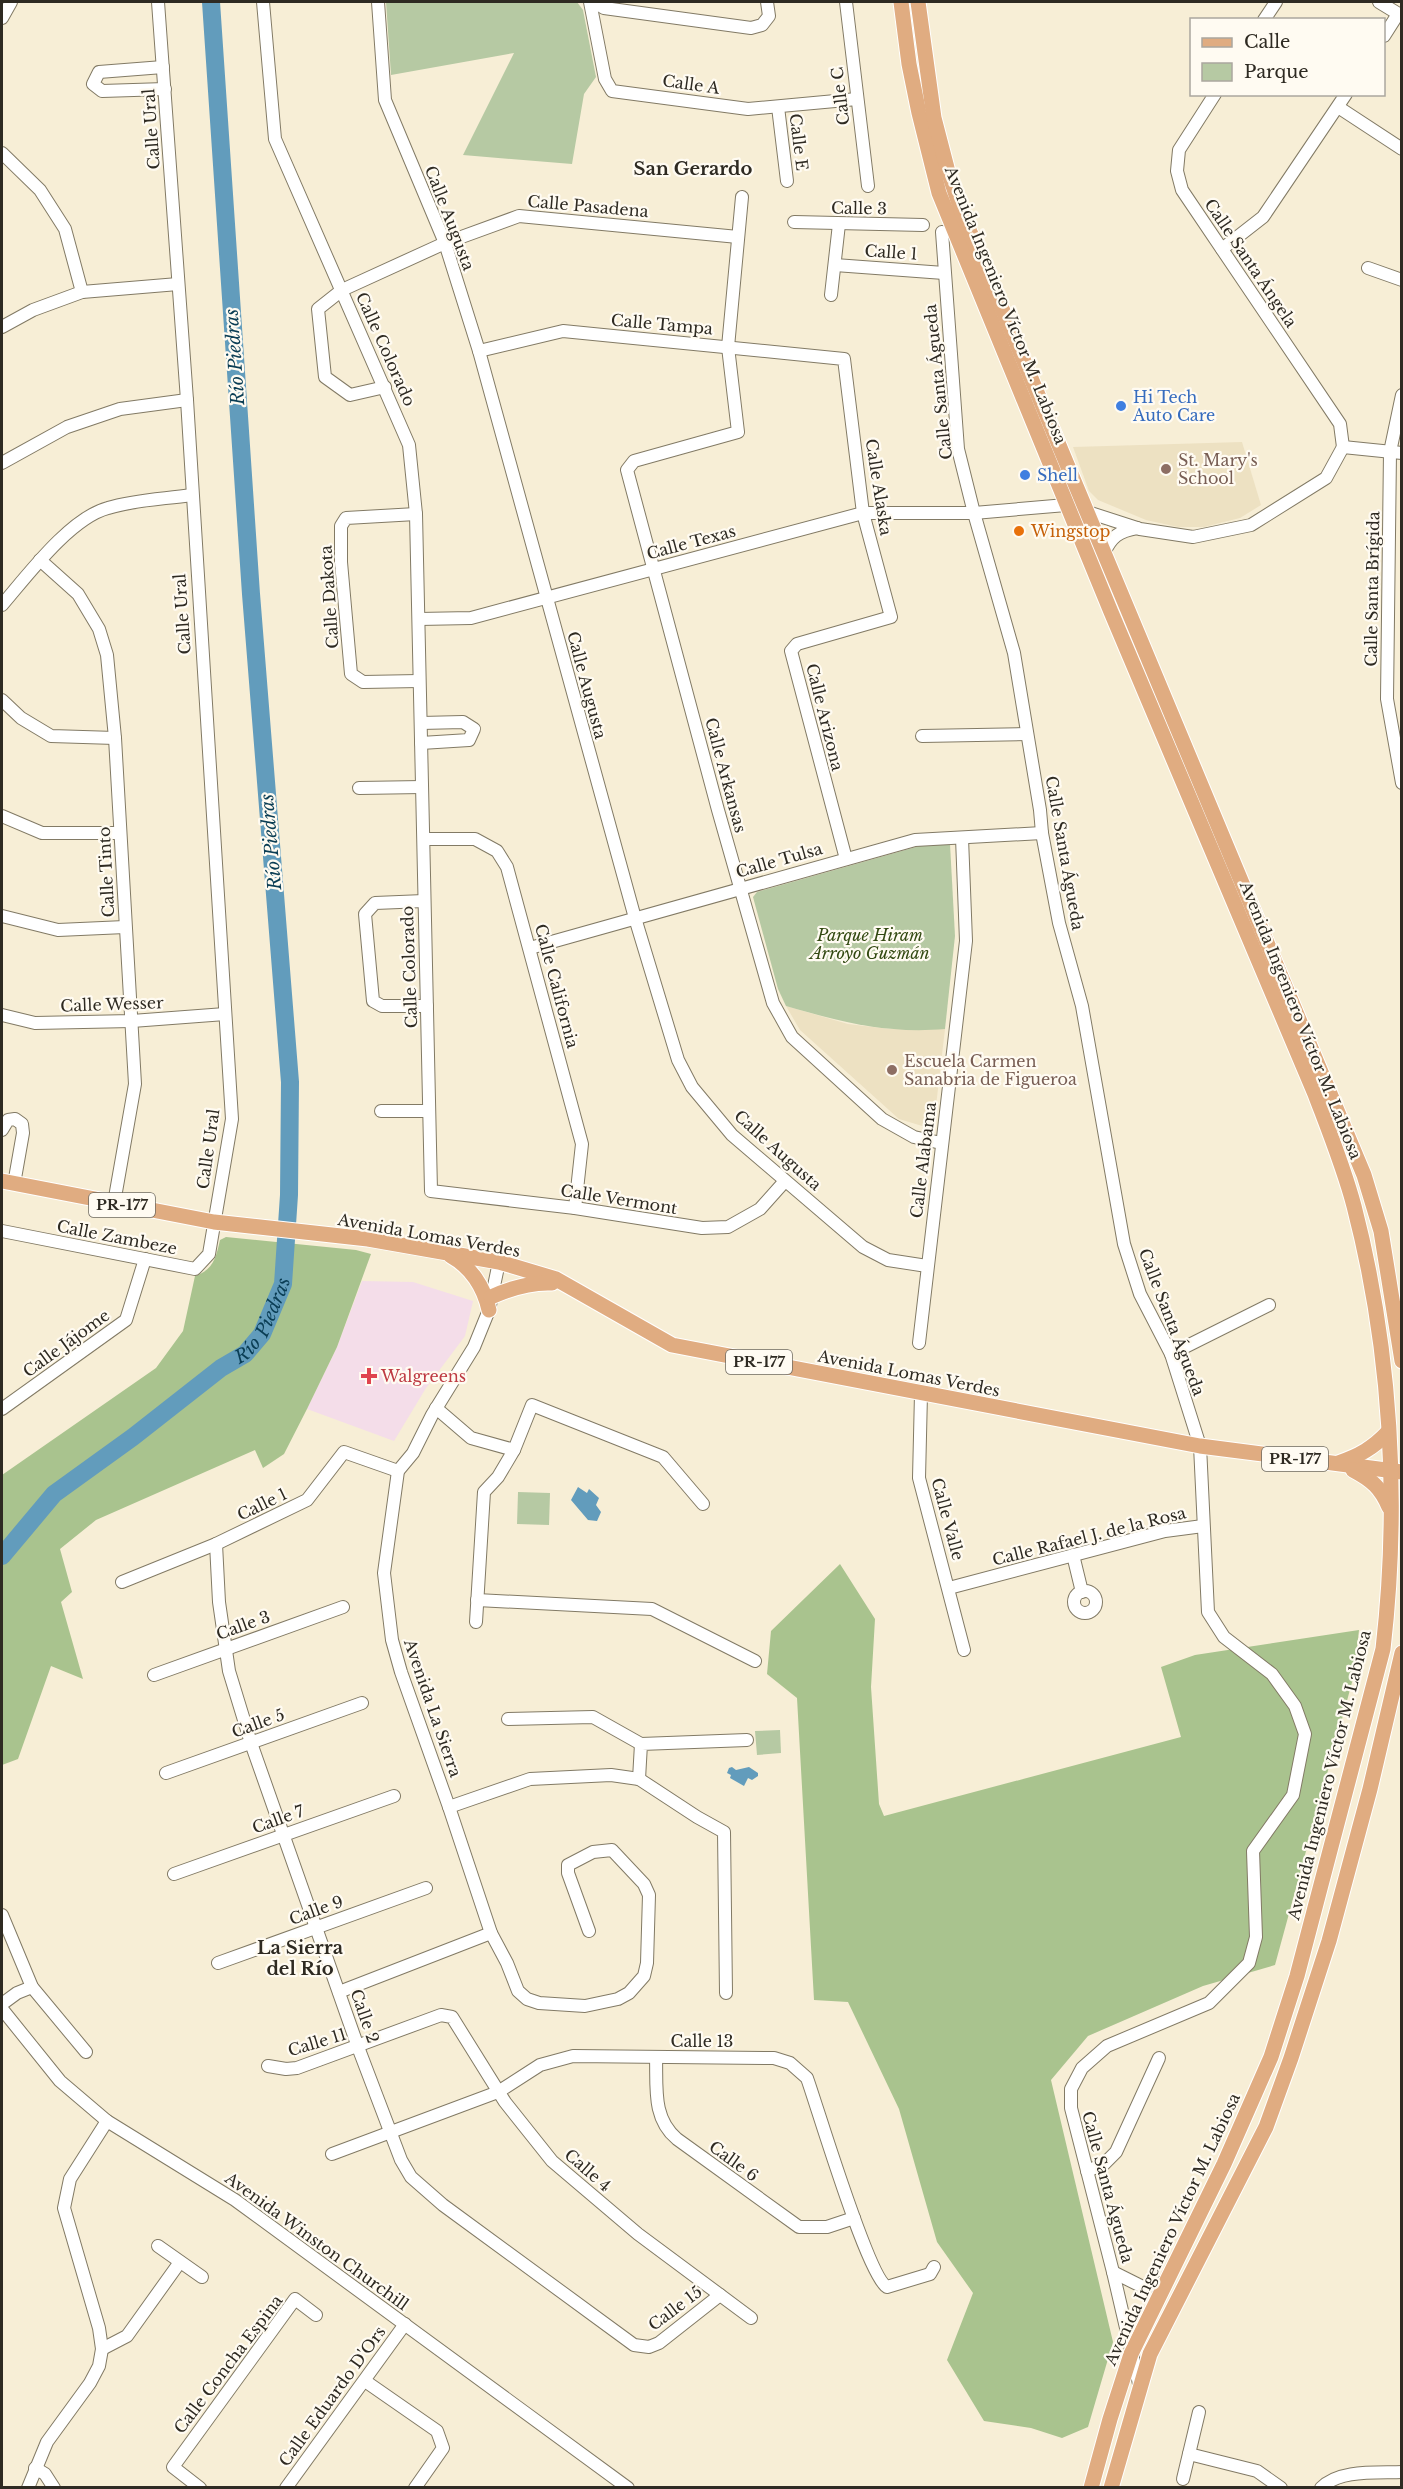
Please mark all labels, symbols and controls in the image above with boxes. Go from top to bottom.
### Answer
legend [1190,18,1385,96]
text: Calle [1244,31,1290,53]
text: Parque [1244,61,1309,83]
street label: Calle C [826,66,854,126]
street label: Calle A [661,70,722,98]
street label: Calle Ural [138,88,164,170]
street label: Calle E [786,112,812,172]
district label: San Gerardo [634,158,753,180]
street label: Avenida Ingeniero Víctor M. Labiosa [941,162,1071,447]
street label: Calle Augusta [421,163,479,273]
street label: Calle Pasadena [527,191,650,221]
street label: Calle Santa Ángela [1201,195,1302,331]
street label: Calle 3 [831,198,887,218]
street label: Calle 1 [864,240,918,264]
street label: Calle Colorado [352,289,420,409]
street label: Calle Santa Águeda [920,303,956,461]
water label: Río Piedras [221,308,249,407]
street label: Calle Tampa [610,310,714,338]
place label: Hi Tech Auto Care [1132,387,1215,425]
marker: Hi Tech Auto Care [1114,399,1128,413]
street label: Calle Alaska [861,437,897,537]
place label: St. Mary's School [1178,450,1258,488]
marker: St. Mary's School [1159,462,1173,476]
place label: Shell [1037,465,1078,485]
marker: Shell [1018,468,1032,482]
street label: Calle Santa Brígida [1361,511,1383,667]
street label: Calle Texas [644,521,738,563]
place label: Wingstop [1030,521,1111,541]
marker: Wingstop [1012,524,1026,538]
street label: Calle Dakota [315,545,343,649]
street label: Calle Ural [169,573,195,655]
street label: Calle Augusta [563,629,611,741]
street label: Calle Arizona [802,661,848,773]
street label: Calle Arkansas [701,715,751,835]
street label: Calle Santa Águeda [1042,774,1088,932]
water label: Río Piedras [256,793,286,892]
street label: Calle Tinto [94,826,118,918]
street label: Calle Tulsa [733,838,825,882]
street label: Avenida Ingeniero Víctor M. Labiosa [1236,877,1366,1162]
street label: Calle Colorado [397,905,421,1029]
street label: Calle California [531,922,583,1051]
park label: Parque Hiram Arroyo Guzmán [808,925,930,963]
street label: Calle Wesser [60,992,164,1016]
place label: Escuela Carmen Sanabria de Figueroa [904,1051,1077,1089]
marker: Escuela Carmen Sanabria de Figueroa [885,1063,899,1077]
street label: Calle Alabama [906,1101,940,1219]
street label: Calle Augusta [730,1106,826,1195]
street label: Calle Ural [192,1108,224,1190]
street label: Calle Vermont [559,1180,679,1218]
road number: PR-177 [89,1193,155,1217]
street label: Avenida Lomas Verdes [335,1209,522,1261]
street label: Calle Zambeze [55,1216,179,1258]
street label: Calle Santa Águeda [1135,1245,1209,1399]
water label: Río Piedras [230,1277,294,1369]
street label: Calle Jájome [19,1305,113,1381]
street label: Avenida Lomas Verdes [815,1345,1002,1400]
road number: PR-177 [726,1350,792,1374]
place label: Walgreens [380,1366,466,1386]
marker: Walgreens [362,1369,376,1383]
road number: PR-177 [1262,1447,1328,1471]
street label: Calle Valle [927,1476,969,1562]
street label: Calle 1 [234,1483,290,1525]
street label: Calle Rafael J. de la Rosa [990,1502,1188,1570]
street label: Calle 3 [213,1606,273,1644]
street label: Avenida Ingeniero Víctor M. Labiosa [1283,1628,1375,1923]
street label: Avenida La Sierra [400,1635,466,1780]
street label: Calle 5 [229,1704,287,1742]
street label: Calle 7 [249,1800,308,1838]
street label: Calle 9 [286,1891,346,1929]
district label: La Sierra del Río [257,1937,344,1980]
street label: Calle 2 [346,1986,384,2046]
street label: Calle 11 [285,2024,349,2060]
street label: Calle 13 [671,2031,733,2051]
street label: Avenida Ingeniero Víctor M. Labiosa [1100,2090,1244,2369]
street label: Calle Santa Águeda [1078,2109,1138,2265]
street label: Calle 6 [705,2136,763,2186]
street label: Calle 4 [561,2144,615,2196]
street label: Avenida Winston Churchill [221,2167,413,2314]
street label: Calle 15 [644,2281,706,2335]
street label: Calle Concha Espina [169,2291,287,2437]
street label: Calle Eduardo D'Ors [274,2322,390,2470]

